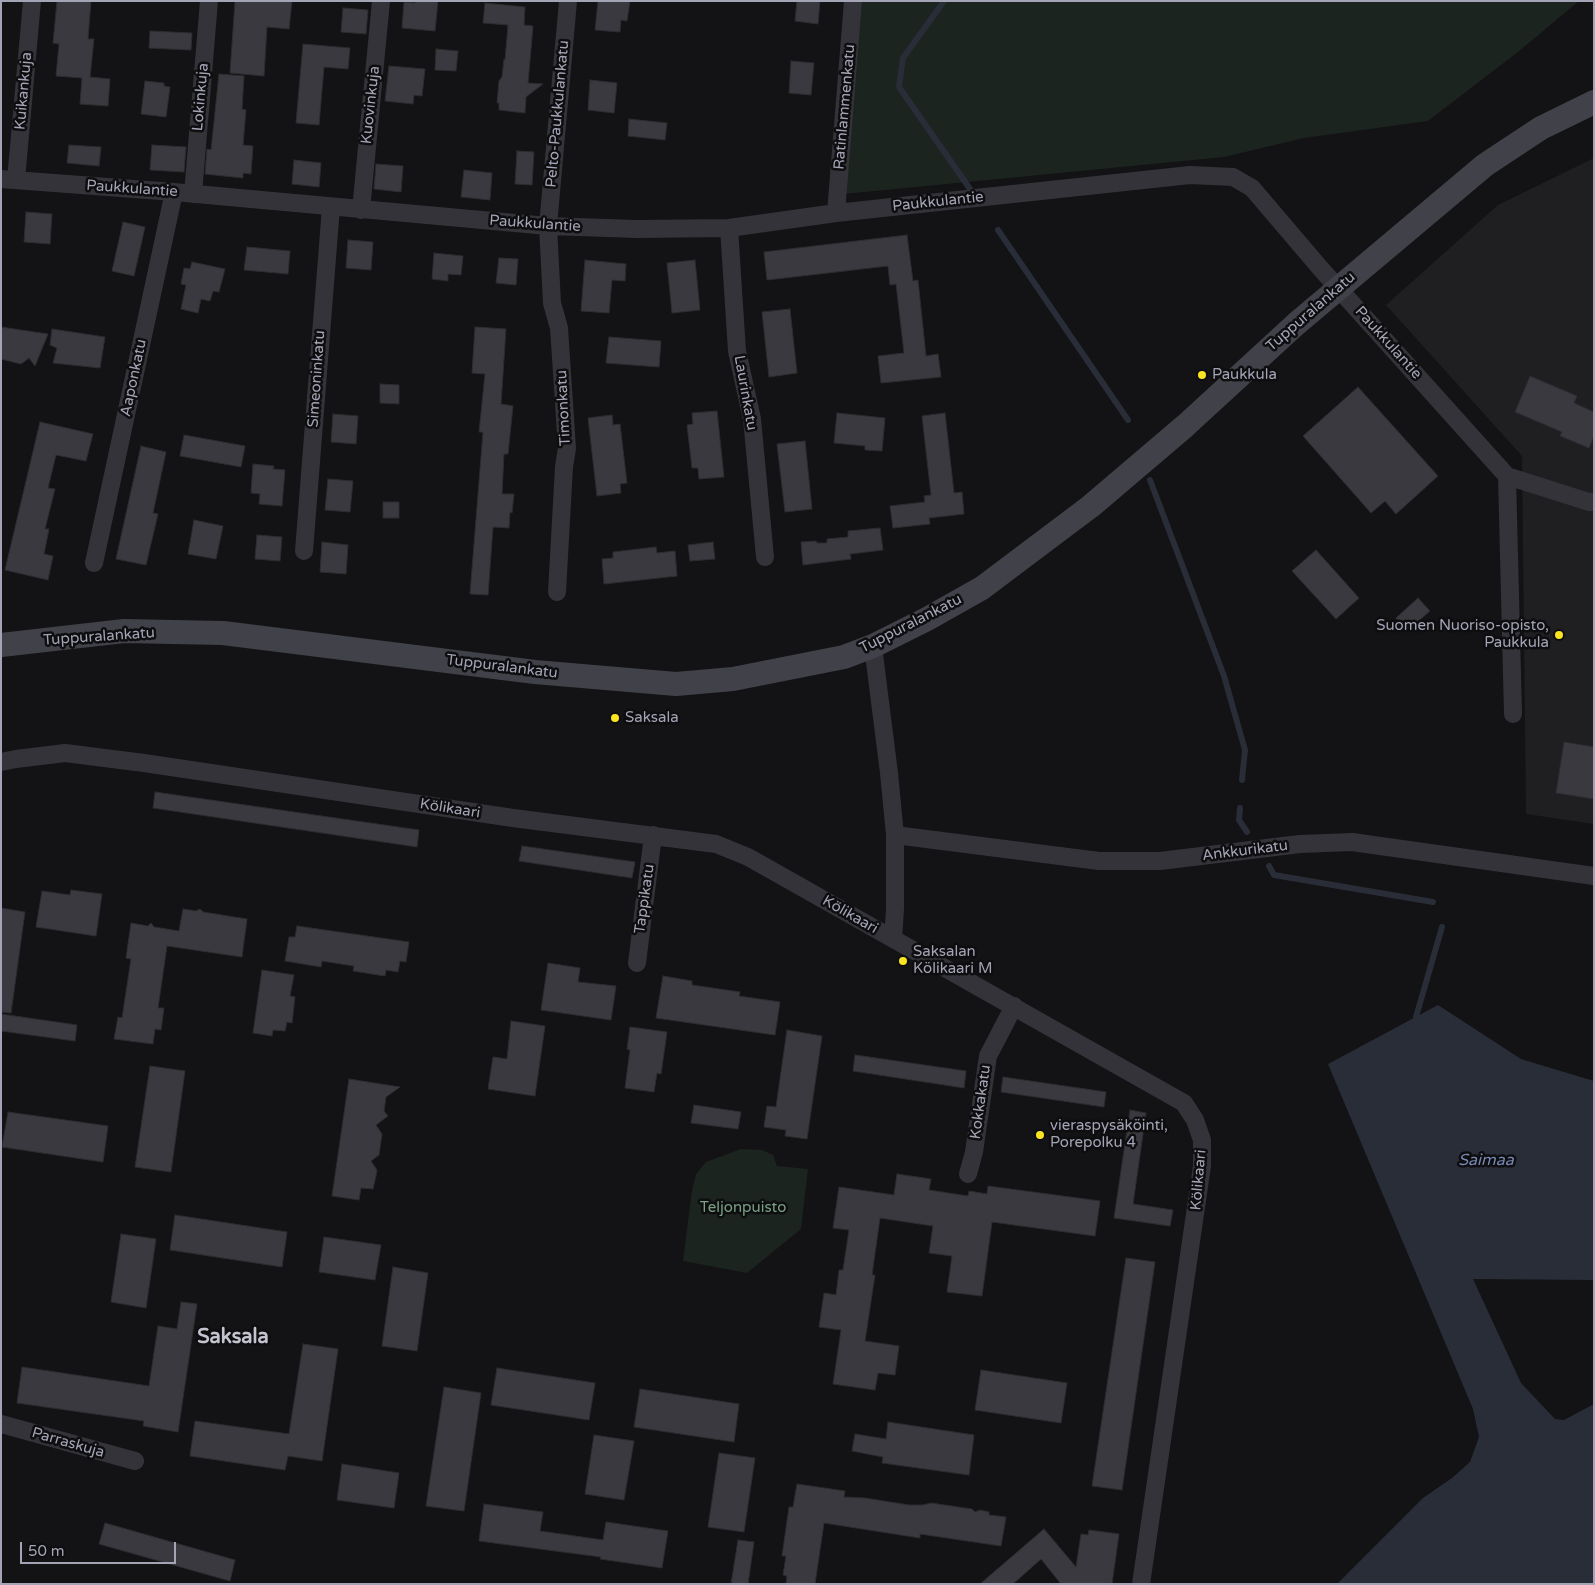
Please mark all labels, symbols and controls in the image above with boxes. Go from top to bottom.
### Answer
street label: Pelto-Paukkulankatu [543,39,573,189]
street label: Ratinlammenkatu [831,43,859,171]
street label: Kuikankuja [12,51,36,131]
street label: Lokinkuja [189,62,213,132]
street label: Kuovinkuja [358,65,384,145]
street label: Paukkulantie [86,177,178,201]
street label: Paukkulantie [891,188,985,216]
street label: Paukkulantie [489,212,581,236]
street label: Tuppuralankatu [1263,268,1359,356]
street label: Paukkulantie [1351,303,1425,383]
street label: Simeoninkatu [305,330,329,428]
street label: Aaponkatu [117,338,151,418]
street label: Laurinkatu [730,354,760,432]
place label: Paukkula [1212,366,1277,384]
marker: Paukkula [1196,369,1208,381]
street label: Timonkatu [553,370,575,446]
street label: Tuppuralankatu [857,591,965,657]
place label: Suomen Nuoriso-opisto, Paukkula [1376,617,1549,652]
street label: Tuppuralankatu [42,624,156,650]
marker: Suomen Nuoriso-opisto, Paukkula [1553,629,1565,641]
street label: Tuppuralankatu [445,651,559,683]
place label: Saksala [625,709,679,727]
marker: Saksala [609,712,621,724]
street label: Kölikaari [418,795,482,823]
street label: Ankkurikatu [1201,837,1289,865]
street label: Tappikatu [631,863,659,935]
street label: Kölikaari [819,892,881,938]
place label: Saksalan Kölikaari M [913,943,992,978]
marker: Saksalan Kölikaari M [897,955,909,967]
street label: Kokkakatu [967,1064,995,1140]
place label: vieraspysäköinti, Porepolku 4 [1050,1117,1168,1152]
marker: vieraspysäköinti, Porepolku 4 [1034,1129,1046,1141]
street label: Kölikaari [1187,1149,1211,1211]
water label: Saimaa [1458,1151,1514,1171]
park label: Teljonpuisto [700,1199,786,1217]
district label: Saksala [197,1326,269,1350]
street label: Parraskuja [30,1424,106,1462]
scale bar [22,1532,179,1564]
text: 50 m [28,1542,65,1560]

